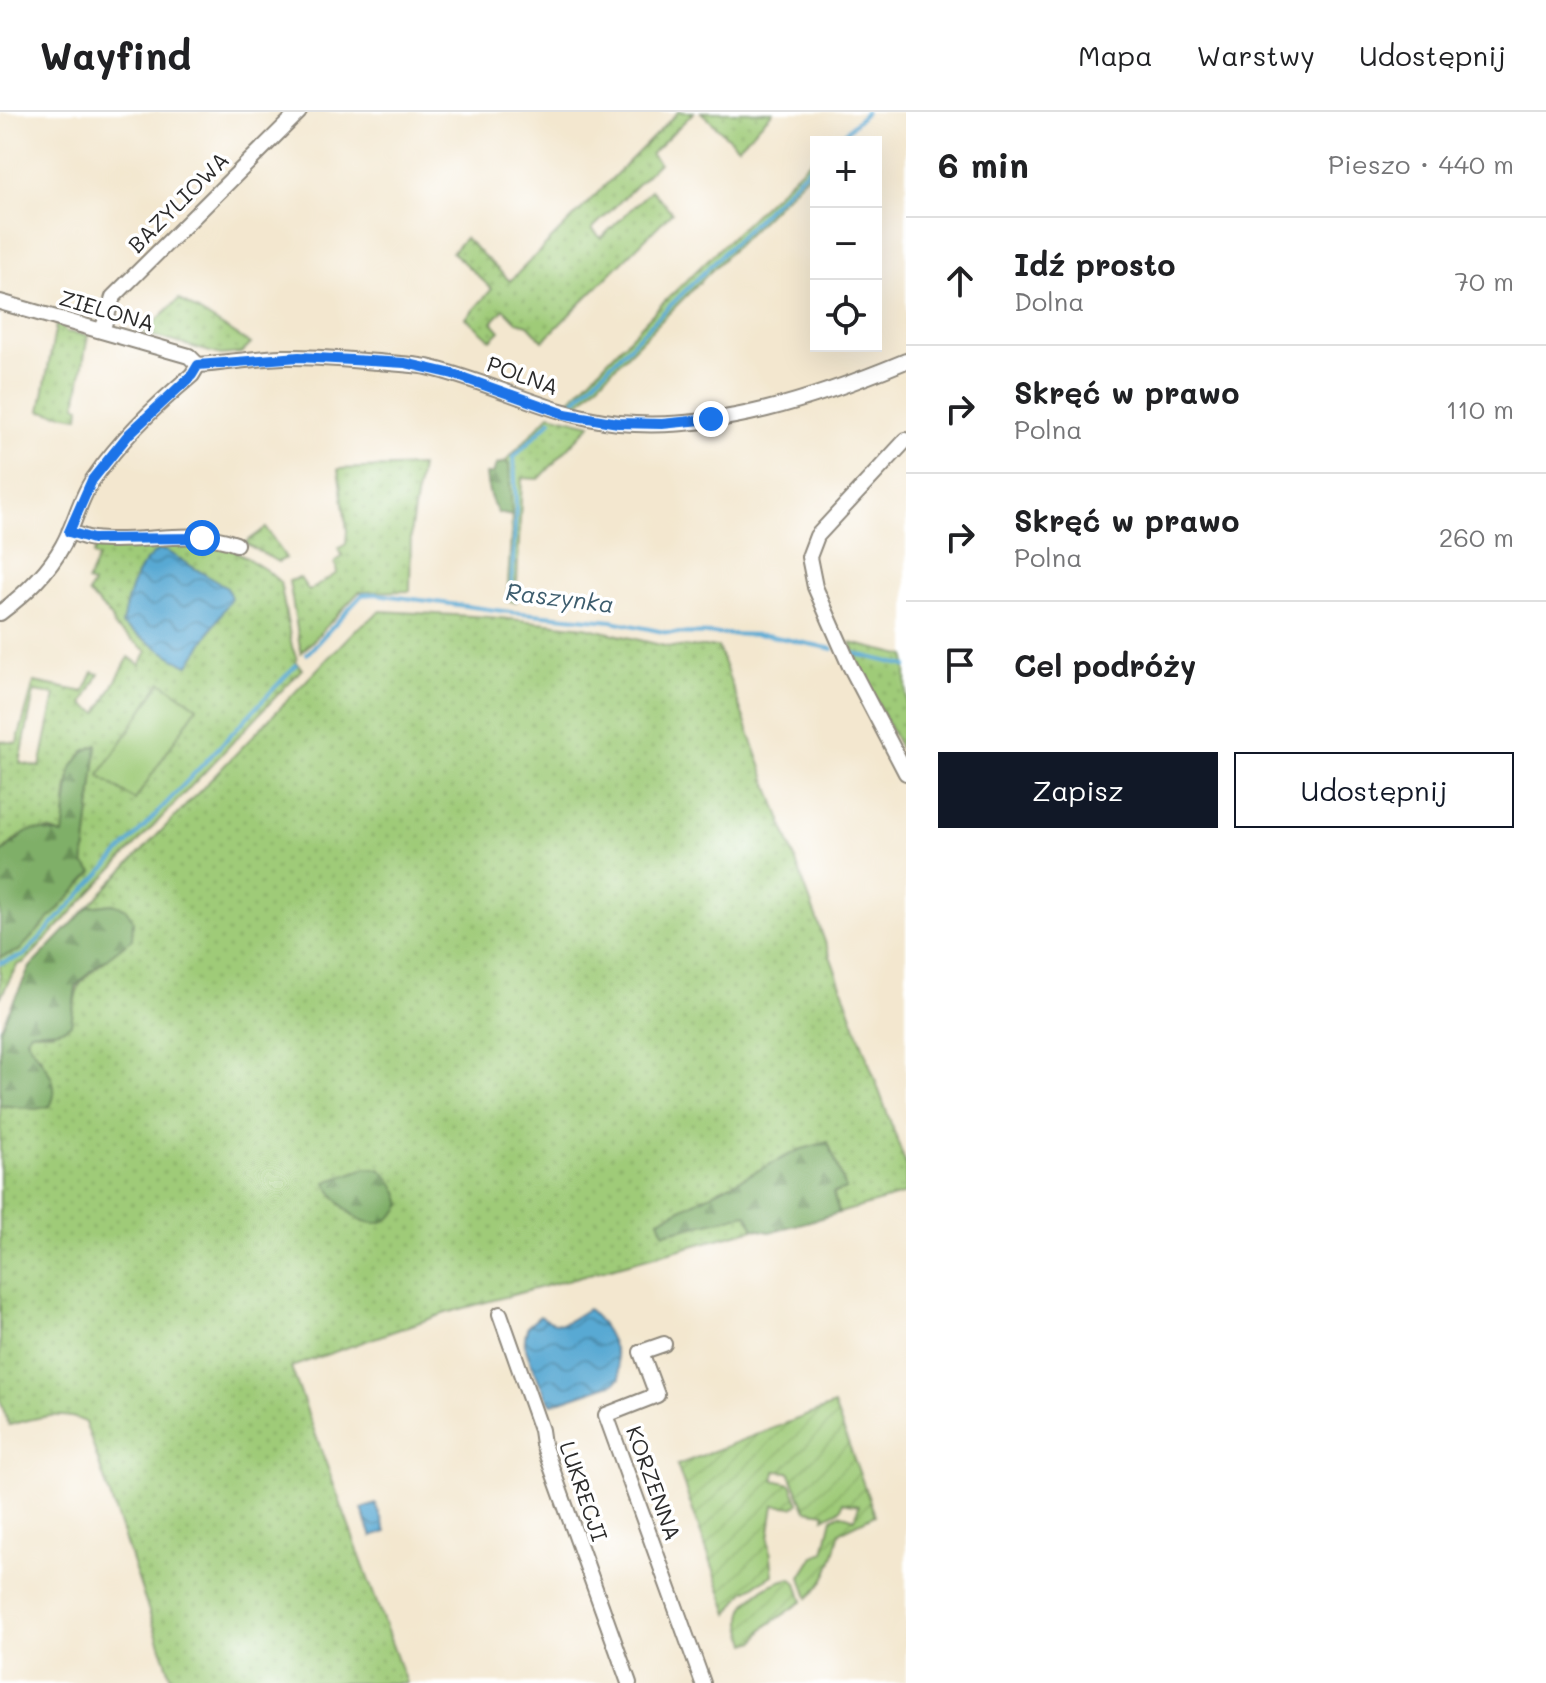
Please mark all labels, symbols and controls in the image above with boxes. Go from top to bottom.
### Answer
text: Wayfind [40,30,191,80]
text: Mapa [1078,37,1153,73]
text: Warstwy [1197,37,1315,73]
text: Udostępnij [1359,37,1506,73]
map controls [810,136,882,352]
button: + [810,136,882,208]
text: 6 min [938,142,1029,187]
street label: BAZYLIOWA [121,145,235,259]
text: Pieszo · 440 m [1328,147,1514,181]
button: − [810,208,882,280]
text: Idź prosto [1014,244,1175,284]
icon: ahead [938,259,982,303]
text: 70 m [1454,264,1514,298]
button: locate [810,280,882,352]
street label: ZIELONA [56,283,158,337]
text: Dolna [1014,284,1084,318]
street label: POLNA [483,349,563,401]
text: Skręć w prawo [1014,372,1239,412]
icon: right [938,387,982,431]
text: 110 m [1446,392,1514,426]
route end [693,401,729,437]
text: Polna [1014,412,1082,446]
text: Skręć w prawo [1014,500,1239,540]
icon: right [938,515,982,559]
route start [184,520,220,556]
text: 260 m [1439,520,1514,554]
text: Polna [1014,540,1082,574]
water label: Raszynka [504,575,616,619]
icon: arrive [938,643,982,687]
text: Cel podróży [1014,645,1196,685]
button: Zapisz [938,752,1218,828]
button: Udostępnij [1234,752,1514,828]
street label: KORZENNA [620,1422,688,1544]
street label: LUKRECJI [553,1437,615,1545]

